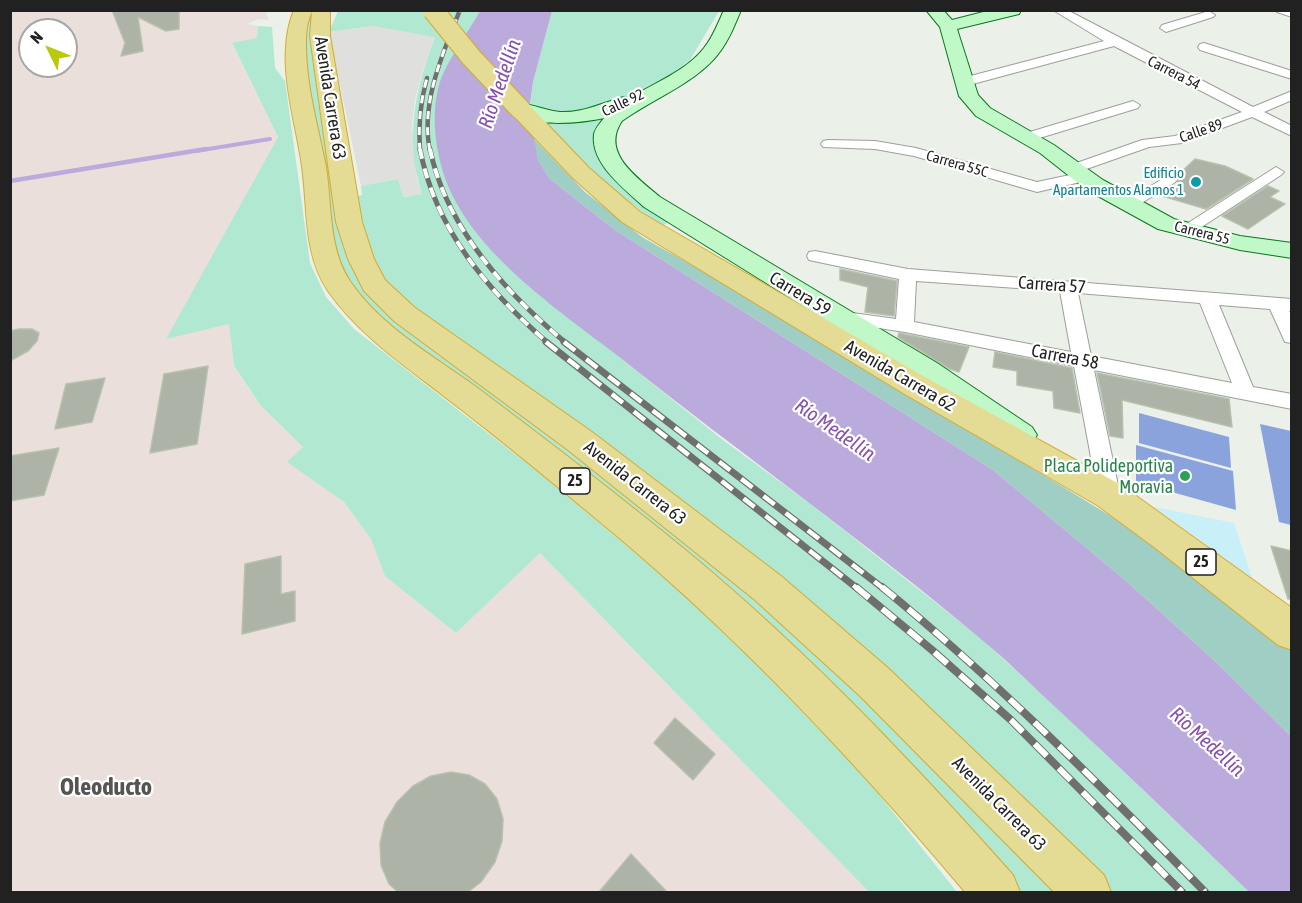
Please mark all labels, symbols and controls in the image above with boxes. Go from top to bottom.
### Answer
north arrow [18,18,78,78]
text: N [26,27,46,47]
street label: Avenida Carrera 63 [310,35,350,161]
water label: Río Medellín [474,36,526,132]
street label: Carrera 54 [1145,52,1203,94]
street label: Calle 92 [599,85,647,121]
street label: Calle 89 [1177,115,1225,147]
street label: Carrera 55C [924,147,990,181]
place label: Edificio Apartamentos Alamos 1 [1053,164,1184,199]
marker: Edificio Apartamentos Alamos 1 [1189,175,1203,189]
street label: Carrera 55 [1172,217,1232,249]
street label: Carrera 59 [765,267,835,321]
street label: Carrera 57 [1017,272,1087,298]
street label: Avenida Carrera 62 [841,336,959,416]
street label: Carrera 58 [1030,340,1100,374]
water label: Río Medellín [790,394,880,466]
street label: Avenida Carrera 63 [579,436,691,530]
place label: Placa Polideportiva Moravia [1044,455,1173,498]
road number: 25 [560,468,590,494]
marker: Placa Polideportiva Moravia [1178,469,1192,483]
road number: 25 [1186,549,1216,575]
water label: Río Medellín [1165,702,1249,782]
street label: Avenida Carrera 63 [947,752,1051,856]
district label: Oleoducto [60,773,152,801]

